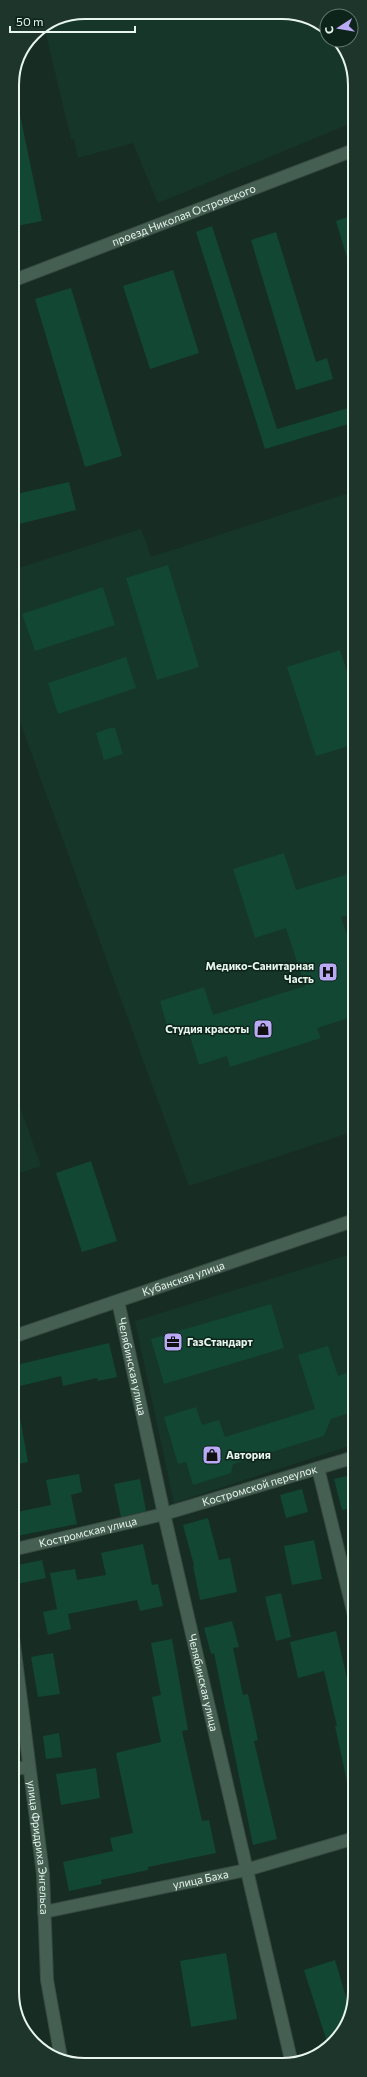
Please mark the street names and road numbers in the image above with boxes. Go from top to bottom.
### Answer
street label: проезд Николая Островского [110,181,258,248]
street label: Кубанская улица [140,1258,226,1298]
street label: Челябинская улица [116,1316,150,1416]
street label: Костромской переулок [200,1462,319,1508]
street label: Костромская улица [38,1514,138,1549]
street label: Челябинская улица [186,1632,221,1733]
street label: улица Фридриха Энгельса [25,1780,52,1915]
street label: улица Баха [172,1867,229,1891]

